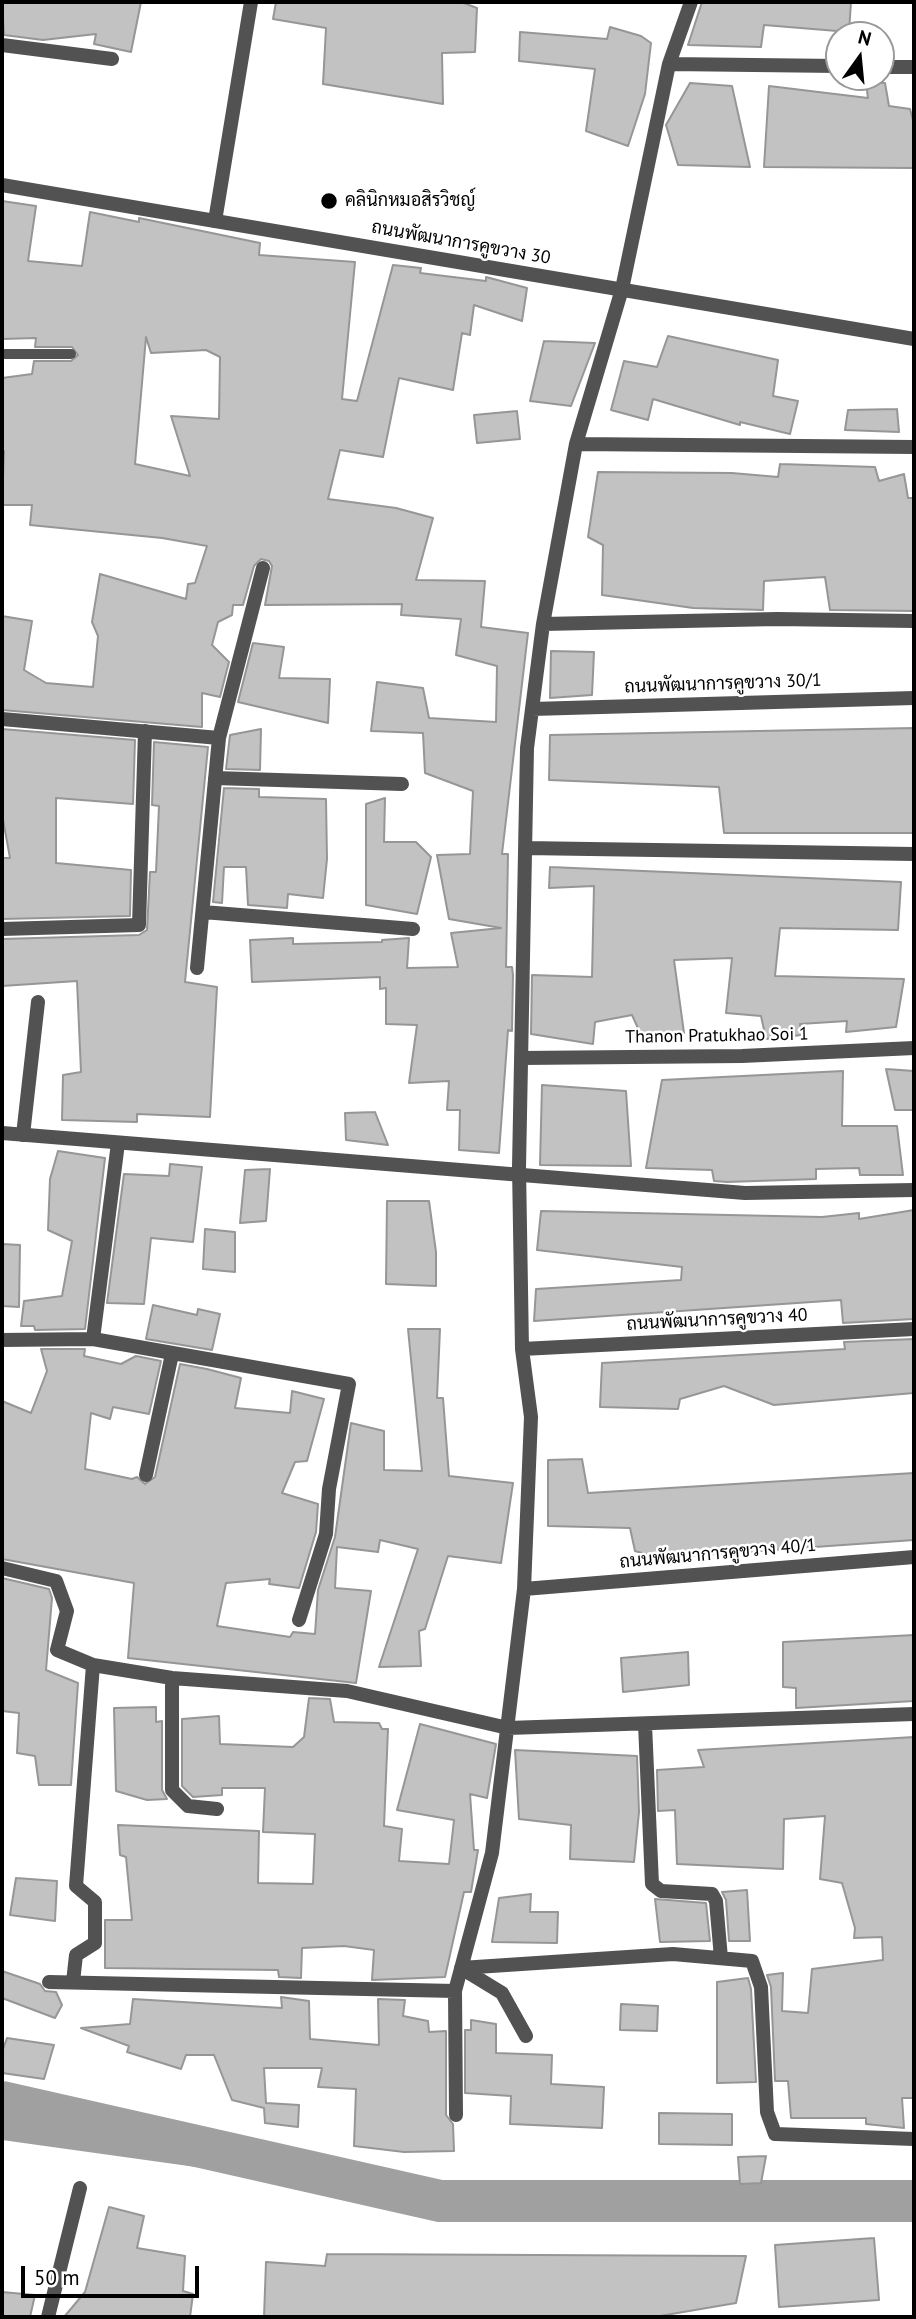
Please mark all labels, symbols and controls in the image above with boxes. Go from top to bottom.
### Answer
north arrow [825,21,895,91]
text: N [856,24,874,51]
place label: คลินิกหมอสิรวิชญ์ [345,190,475,212]
marker: คลินิกหมอสิรวิชญ์ [319,191,339,211]
street label: ถนนพัฒนาการคูขวาง 30 [370,217,552,269]
street label: ถนนพัฒนาการคูขวาง 30/1 [624,670,822,698]
street label: Thanon Pratukhao Soi 1 [625,1024,809,1048]
street label: ถนนพัฒนาการคูขวาง 40 [626,1304,808,1336]
street label: ถนนพัฒนาการคูขวาง 40/1 [619,1535,817,1573]
scale bar [24,2252,203,2296]
text: 50 m [34,2264,80,2291]

